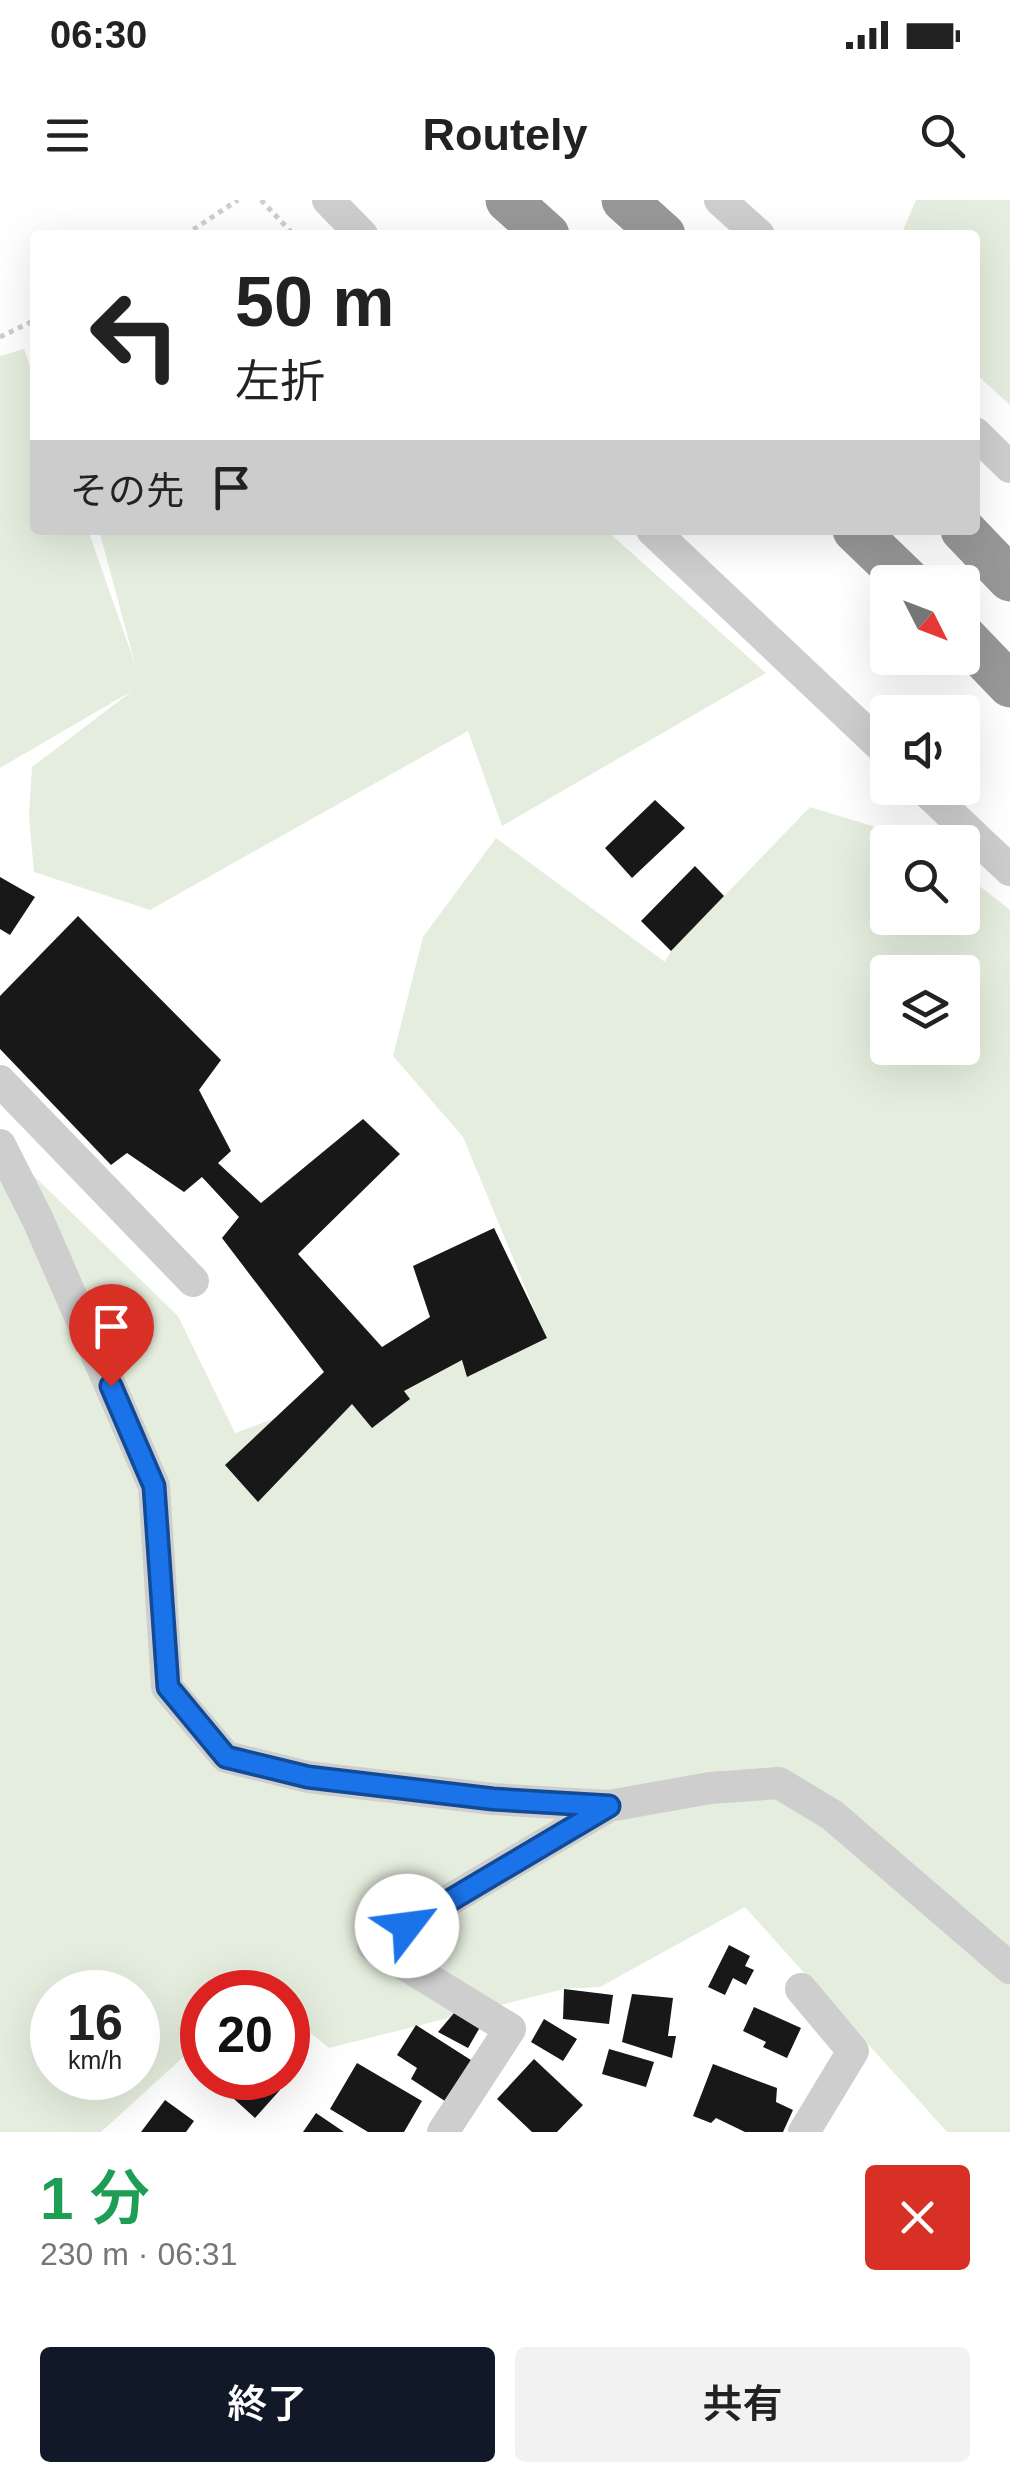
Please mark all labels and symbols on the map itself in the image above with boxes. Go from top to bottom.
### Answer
north arrow [870,565,980,675]
pin [69,1284,154,1387]
position arrow [355,1874,459,1978]
speed limit sign: 20 [180,1970,310,2100]

